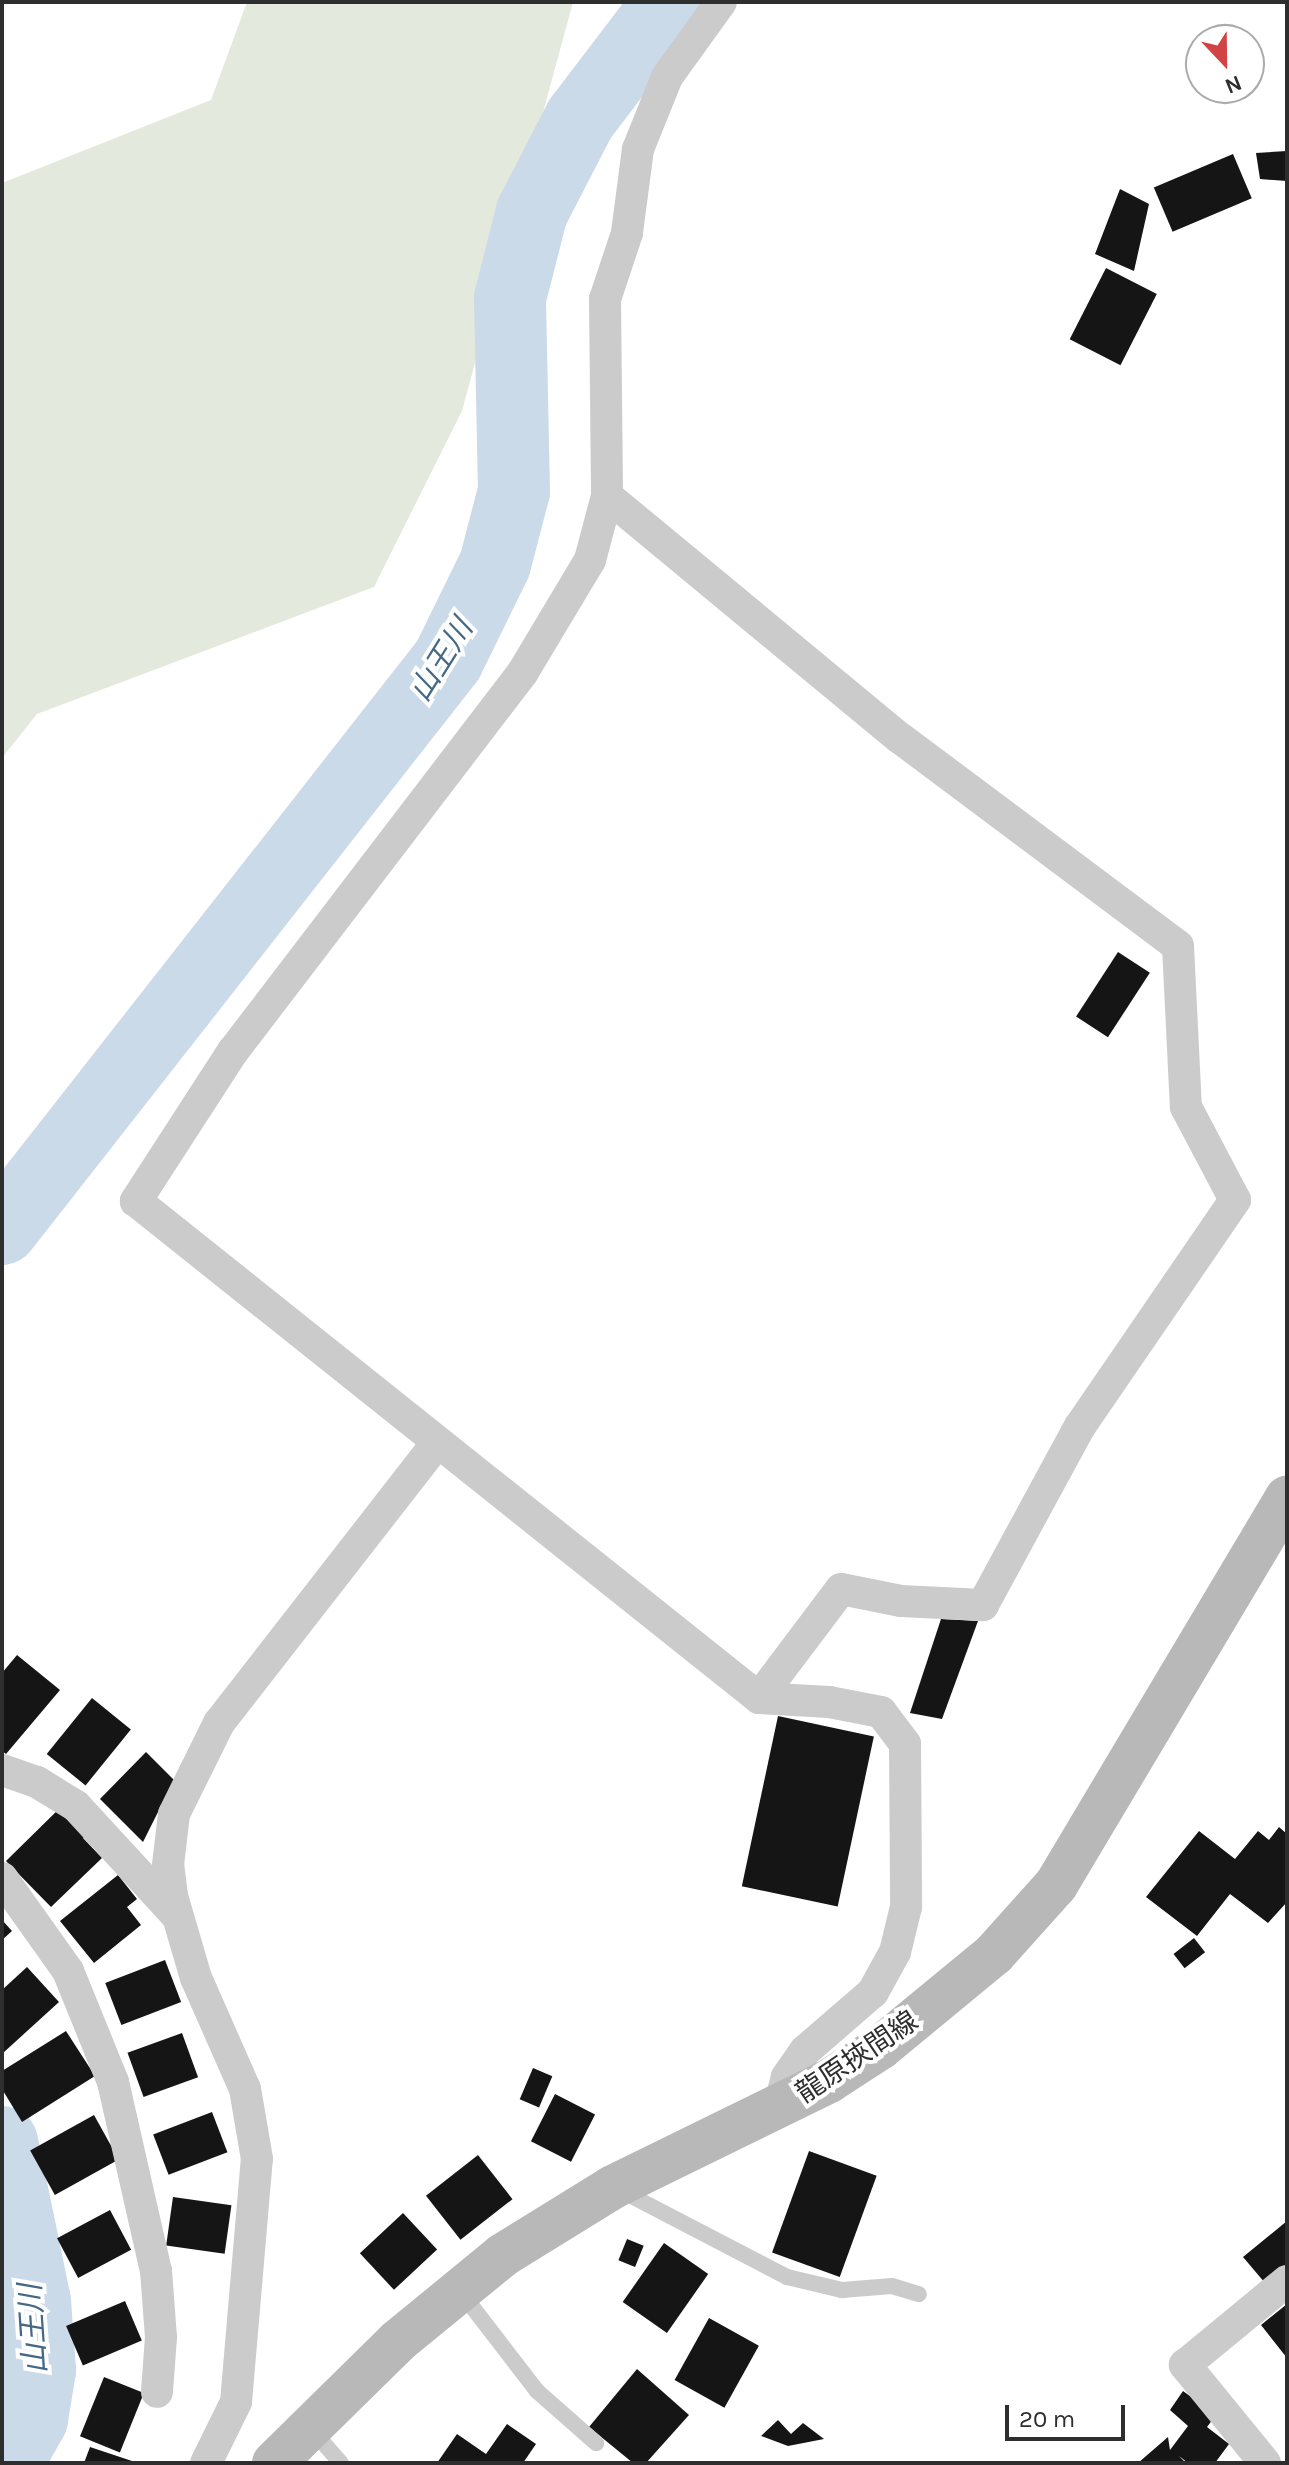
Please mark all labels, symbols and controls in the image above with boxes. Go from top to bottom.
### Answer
north arrow [1185,24,1265,104]
text: N [1221,69,1245,99]
water label: 山王川 [402,612,480,708]
street label: 龍原挾間線 [790,2004,924,2110]
water label: 山王川 [12,2283,54,2375]
scale bar [1009,2389,1129,2439]
text: 20 m [1019,2405,1075,2433]

